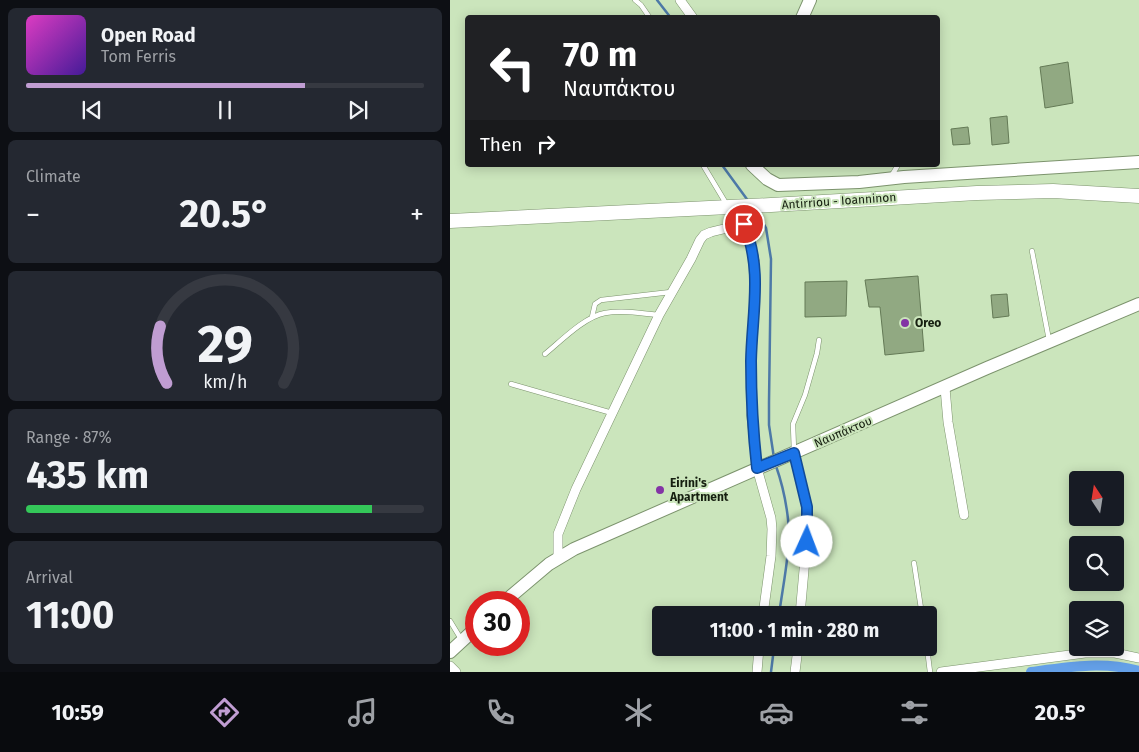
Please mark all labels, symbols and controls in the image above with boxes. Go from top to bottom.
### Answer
text: Open Road [101,24,196,47]
text: 70 m [563,33,637,75]
icon: left [480,35,545,100]
text: Tom Ferris [101,47,176,66]
text: Ναυπάκτου [563,75,676,102]
icon: previous [78,96,106,124]
icon: pause [211,96,239,124]
icon: next [344,96,372,124]
icon: right [532,130,560,158]
text: Then [480,133,522,156]
text: Climate [26,167,81,186]
street label: Antirriou - Ioanninon [781,190,897,212]
text: 20.5° [179,191,271,237]
text: − [26,198,40,231]
text: + [410,198,424,231]
pin [723,203,765,245]
icon: arrive [730,210,758,238]
text: 29 [197,313,253,376]
place label: Oreo [915,316,941,330]
marker: Oreo [899,317,911,329]
text: km/h [203,371,247,393]
street label: Ναυπάκτου [812,414,874,450]
text: Range · 87% [26,428,112,447]
text: 435 km [26,452,149,498]
north arrow [1069,471,1124,526]
map controls [1069,471,1124,656]
place label: Eirini's Apartment [669,476,729,504]
marker: Eirini's Apartment [654,484,666,496]
position arrow [780,515,832,567]
button: search [1069,536,1124,591]
text: Arrival [26,568,73,587]
speed limit sign: 30 [465,591,530,656]
text: 11:00 [26,592,114,638]
button: layers [1069,601,1124,656]
text: 11:00 · 1 min · 280 m [710,619,879,642]
icon: directions [207,695,242,730]
icon: music [345,695,380,730]
icon: phone [483,695,518,730]
icon: climate [621,695,656,730]
icon: car [759,695,794,730]
icon: filters [897,695,932,730]
text: 10:59 [51,699,104,726]
text: 20.5° [1035,699,1087,726]

